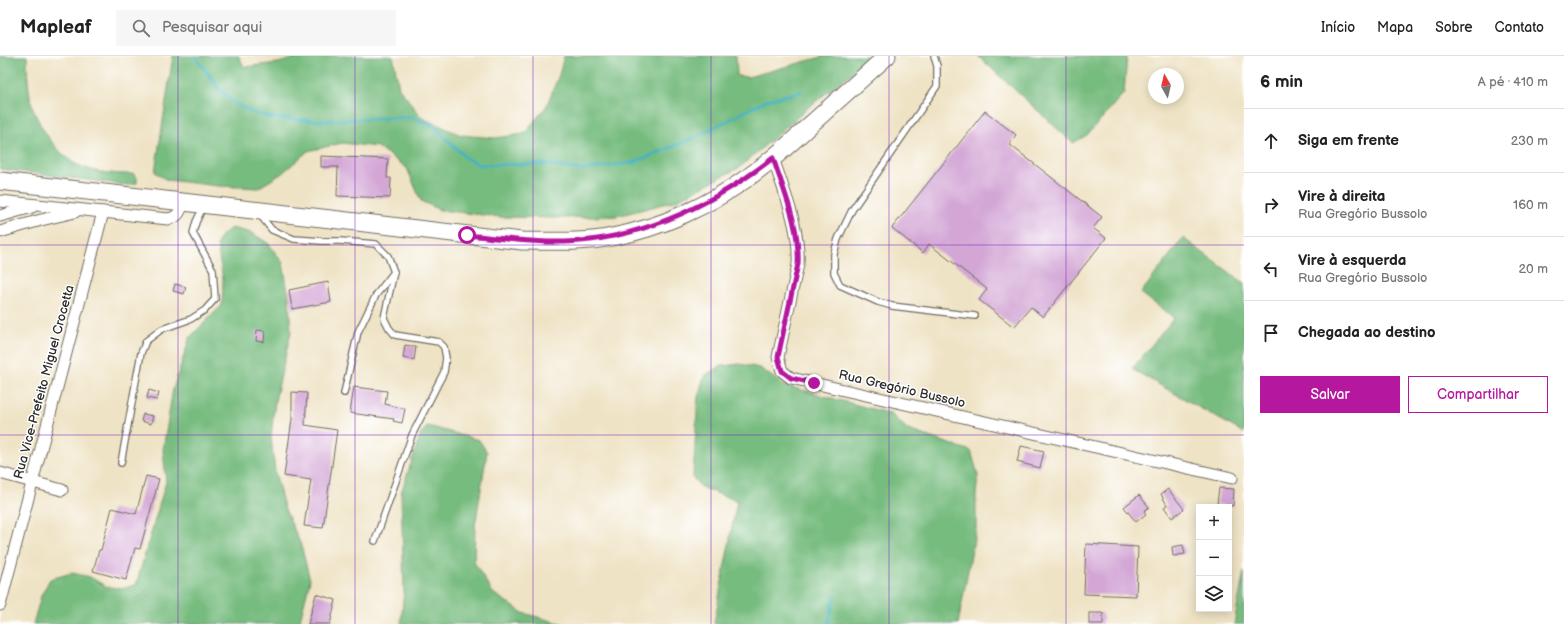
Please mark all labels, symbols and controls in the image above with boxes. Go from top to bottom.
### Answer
search box [116,10,396,46]
text: Mapleaf [20,16,92,39]
icon: search [130,17,152,39]
text: Pesquisar aqui [162,18,262,37]
text: Início [1321,19,1355,36]
text: Mapa [1377,19,1413,36]
text: Sobre [1435,19,1473,36]
text: Contato [1495,19,1544,36]
north arrow [1148,68,1184,104]
text: 6 min [1260,72,1303,92]
text: A pé · 410 m [1478,74,1548,90]
icon: ahead [1260,130,1282,152]
text: Siga em frente [1298,131,1399,150]
text: 230 m [1511,133,1548,149]
text: Vire à direita [1298,187,1385,206]
icon: right [1260,194,1282,216]
text: 160 m [1513,197,1548,213]
text: Rua Gregório Bussolo [1298,206,1427,222]
route start [458,226,476,244]
text: Vire à esquerda [1298,251,1406,270]
icon: left [1260,258,1282,280]
text: 20 m [1518,261,1548,277]
text: Rua Gregório Bussolo [1298,270,1427,286]
street label: Rua Vice-Prefeito Miguel Crocetta [10,283,78,481]
icon: arrive [1260,322,1282,344]
text: Chegada ao destino [1298,323,1436,342]
street label: Rua Gregório Bussolo [837,367,967,411]
route end [805,374,823,392]
button: Salvar [1260,376,1400,413]
button: Compartilhar [1408,376,1548,413]
map controls [1196,504,1232,612]
button: + [1196,504,1232,540]
button: − [1196,540,1232,576]
button: layers [1196,576,1232,612]

